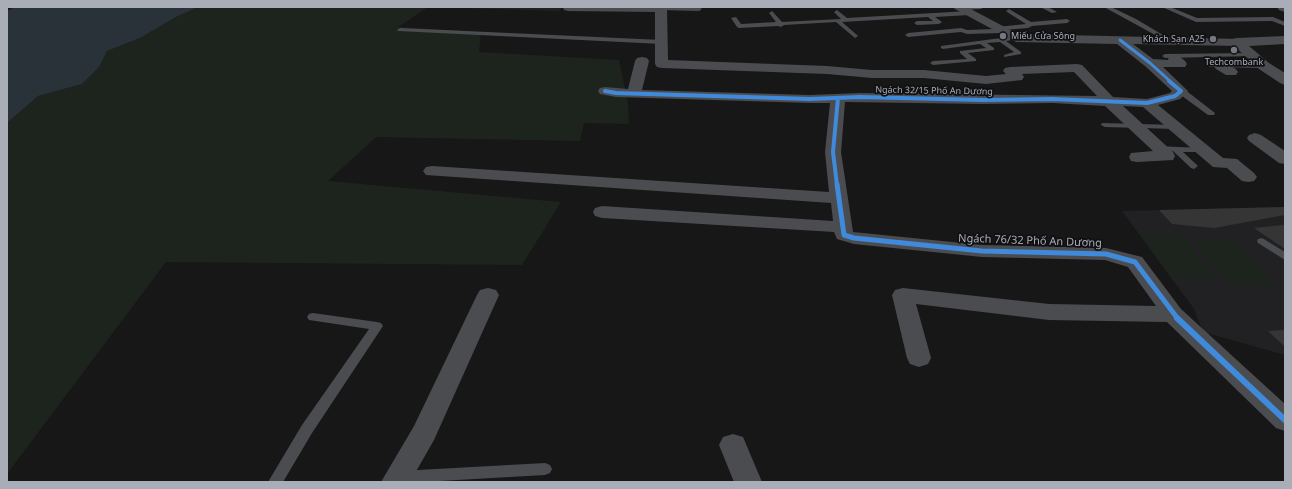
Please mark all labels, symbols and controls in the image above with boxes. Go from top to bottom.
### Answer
marker: Miếu Cửa Sông [998,31,1008,41]
place label: Miếu Cửa Sông [1011,31,1075,41]
place label: Khách Sạn A25 [1143,34,1205,44]
marker: Khách Sạn A25 [1208,34,1218,44]
marker: Techcombank [1229,45,1239,55]
place label: Techcombank [1205,57,1263,67]
street label: Ngách 32/15 Phố An Dương [875,85,993,97]
street label: Ngách 76/32 Phố An Dương [958,232,1102,250]

